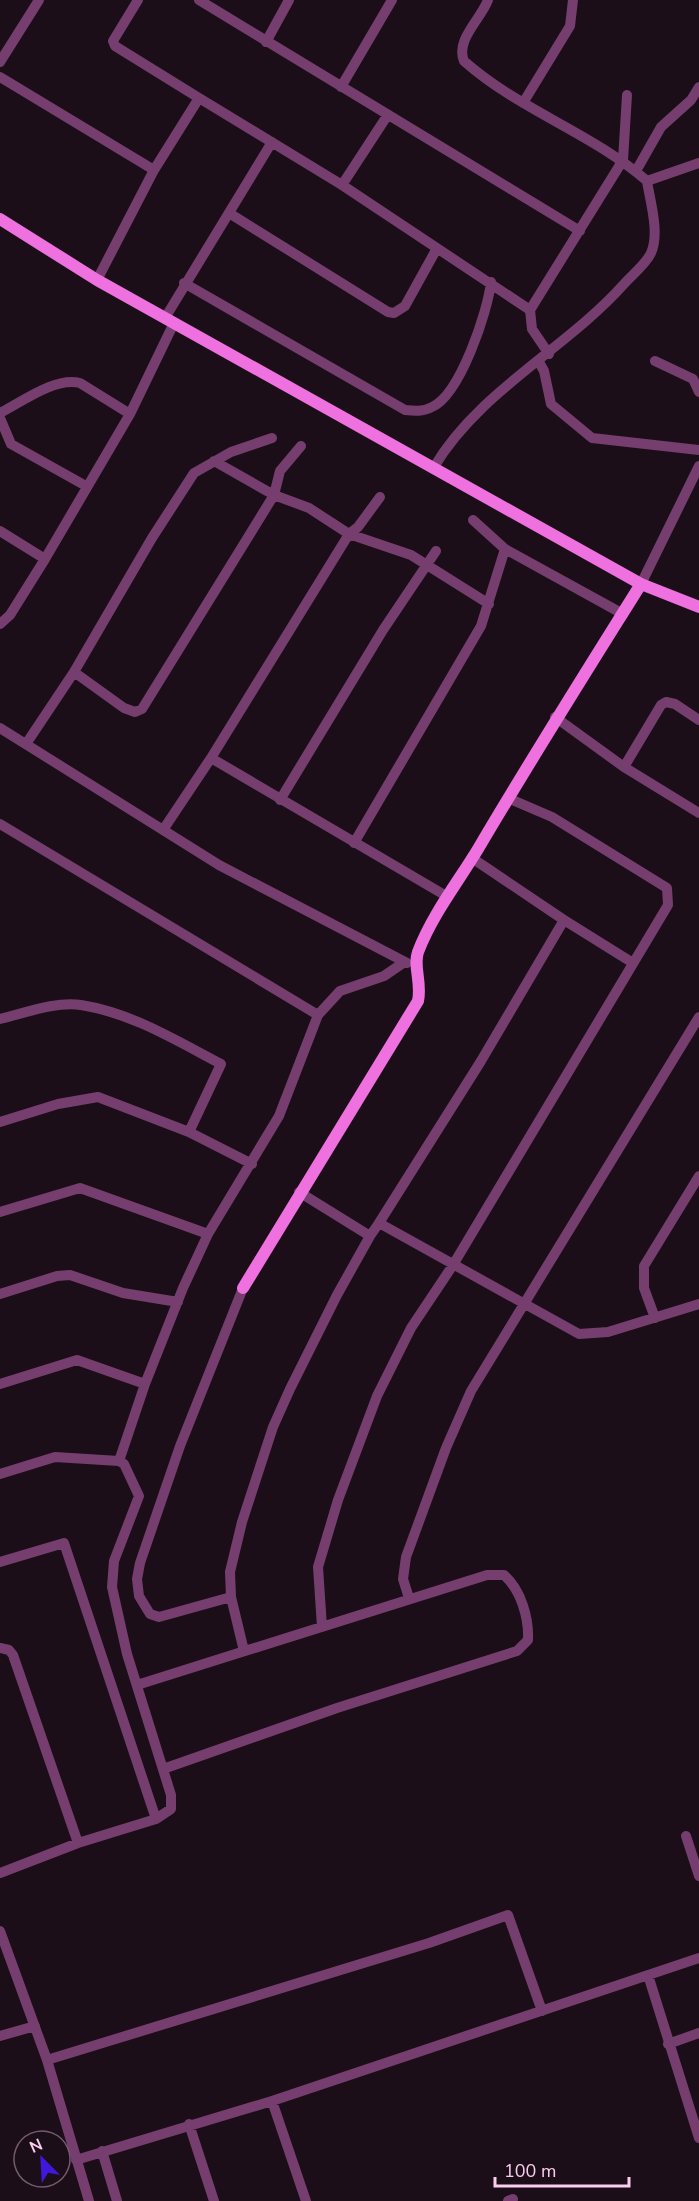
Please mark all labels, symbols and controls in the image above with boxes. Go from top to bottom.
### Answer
north arrow [12,2129,72,2189]
text: N [26,2134,46,2159]
scale bar [495,2150,628,2188]
text: 100 m [504,2159,556,2183]

